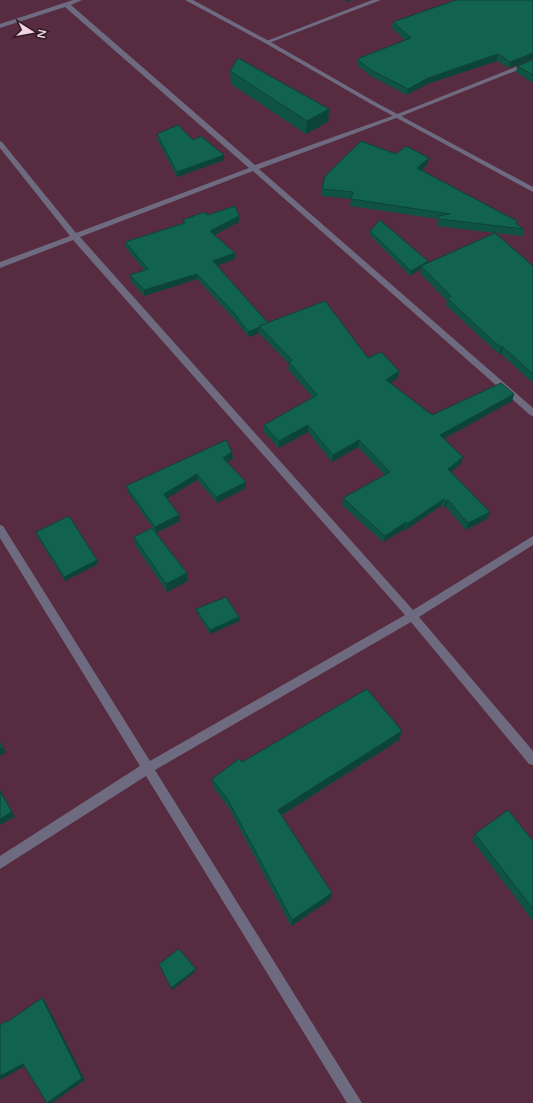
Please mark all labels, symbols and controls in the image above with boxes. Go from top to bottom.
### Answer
north arrow [12,12,52,52]
text: N [34,28,49,39]

